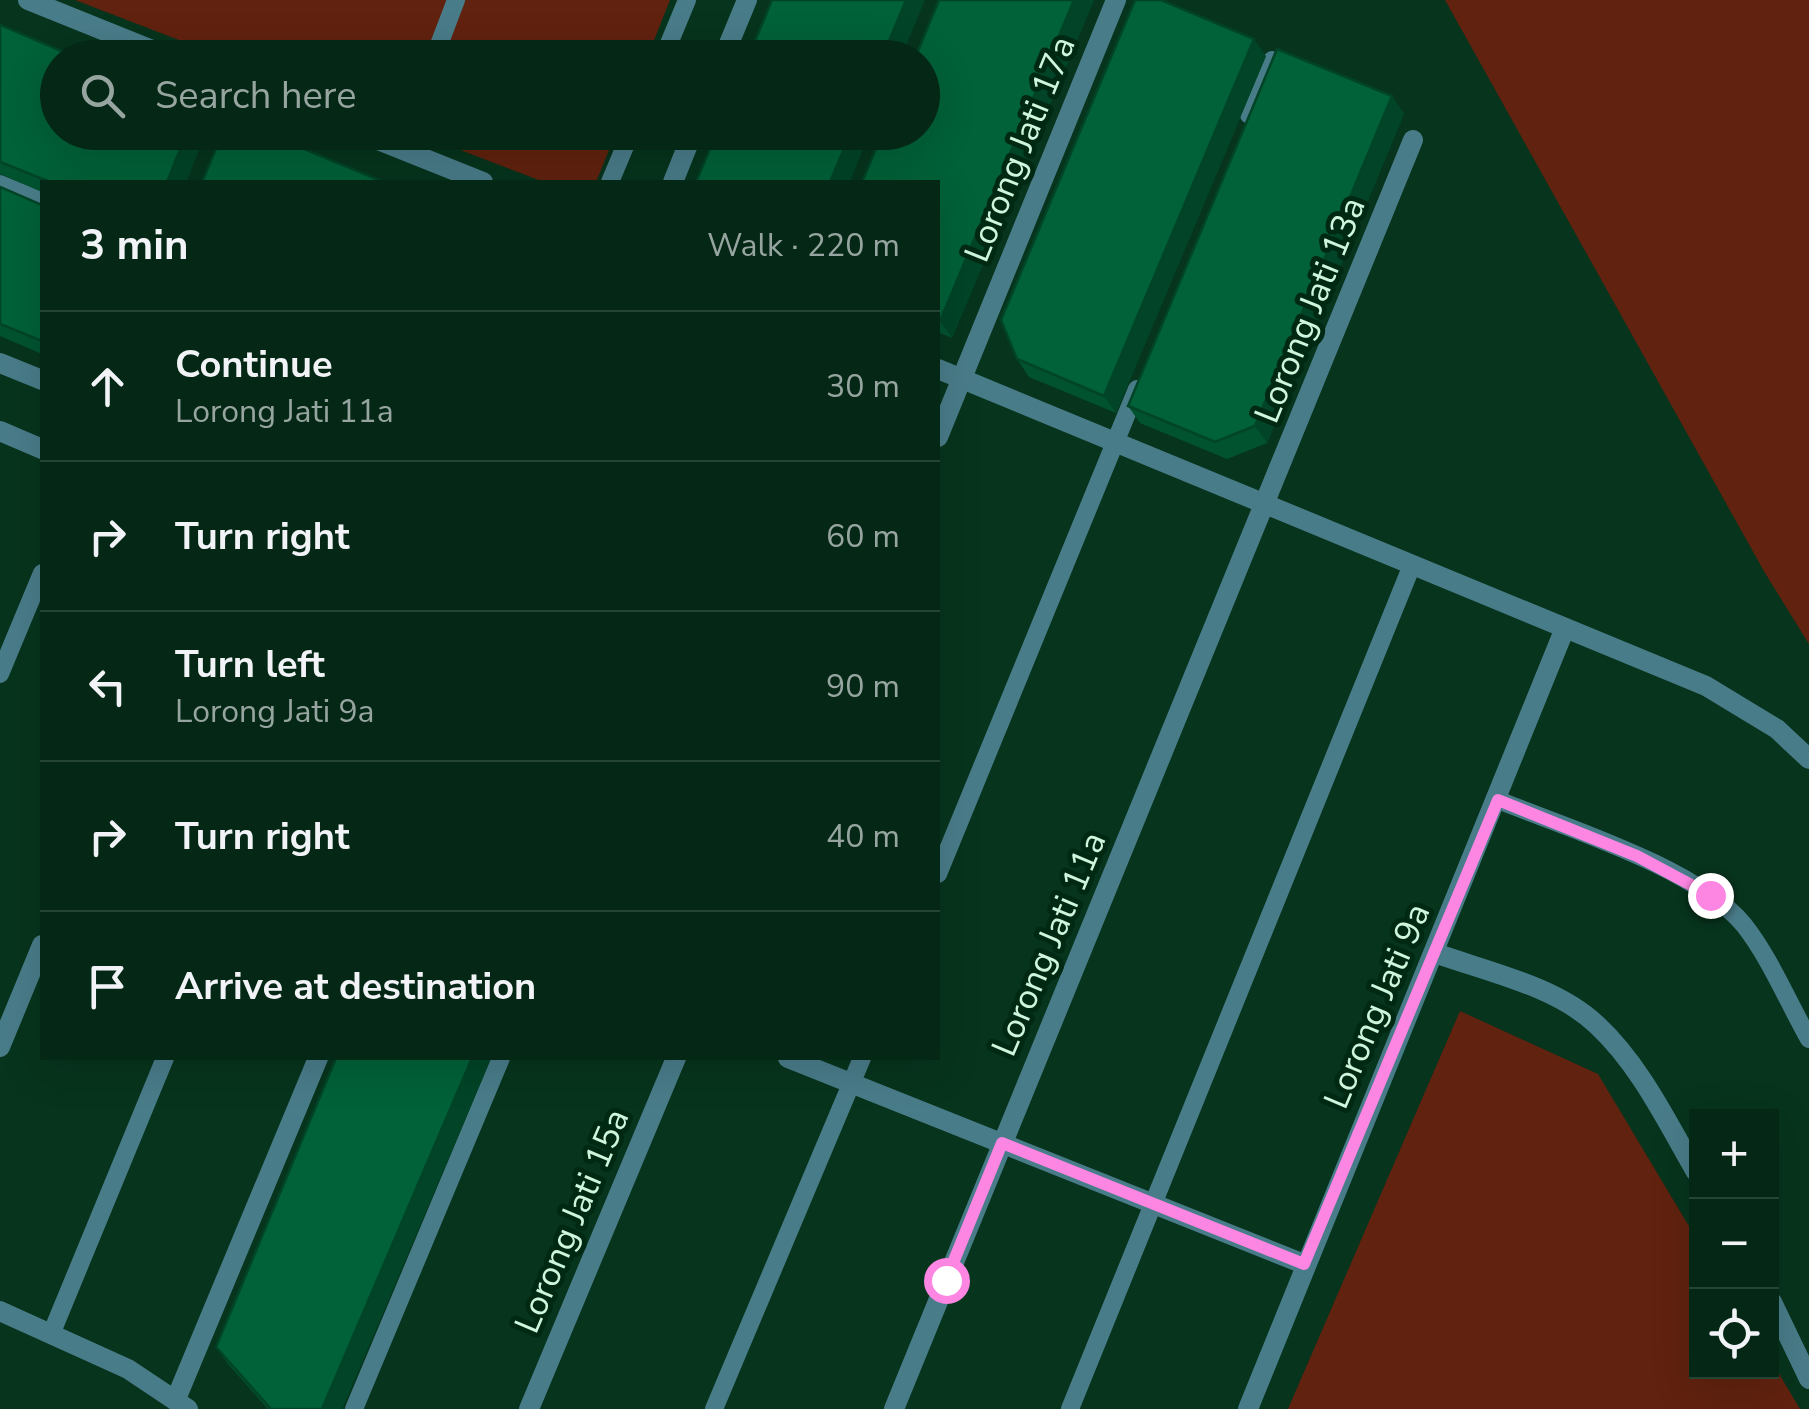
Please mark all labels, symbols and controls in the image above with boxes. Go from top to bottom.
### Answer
street label: Lorong Jati 17a [953,29,1087,269]
search box [40,40,940,150]
icon: search [75,68,130,123]
text: Search here [155,70,356,121]
street label: Lorong Jati 13a [1243,190,1377,430]
text: 3 min [80,217,189,274]
text: Walk · 220 m [707,224,900,267]
text: Continue [175,339,333,390]
icon: ahead [80,359,135,414]
text: 30 m [826,365,900,408]
text: Lorong Jati 11a [175,390,394,433]
icon: right [80,509,135,564]
text: Turn right [175,511,350,562]
text: 60 m [826,515,900,558]
text: Turn left [175,639,325,690]
icon: left [80,659,135,714]
text: 90 m [826,665,900,708]
text: Lorong Jati 9a [175,690,375,733]
icon: right [80,809,135,864]
text: Turn right [175,811,350,862]
text: 40 m [826,815,900,858]
street label: Lorong Jati 11a [981,825,1117,1063]
route end [1688,873,1734,919]
street label: Lorong Jati 9a [1313,896,1441,1116]
icon: arrive [80,959,135,1014]
text: Arrive at destination [175,961,536,1012]
street label: Lorong Jati 15a [504,1102,640,1340]
map controls [1689,1109,1779,1379]
button: + [1689,1109,1779,1199]
button: − [1689,1199,1779,1289]
route start [924,1258,970,1304]
button: locate [1689,1289,1779,1379]

